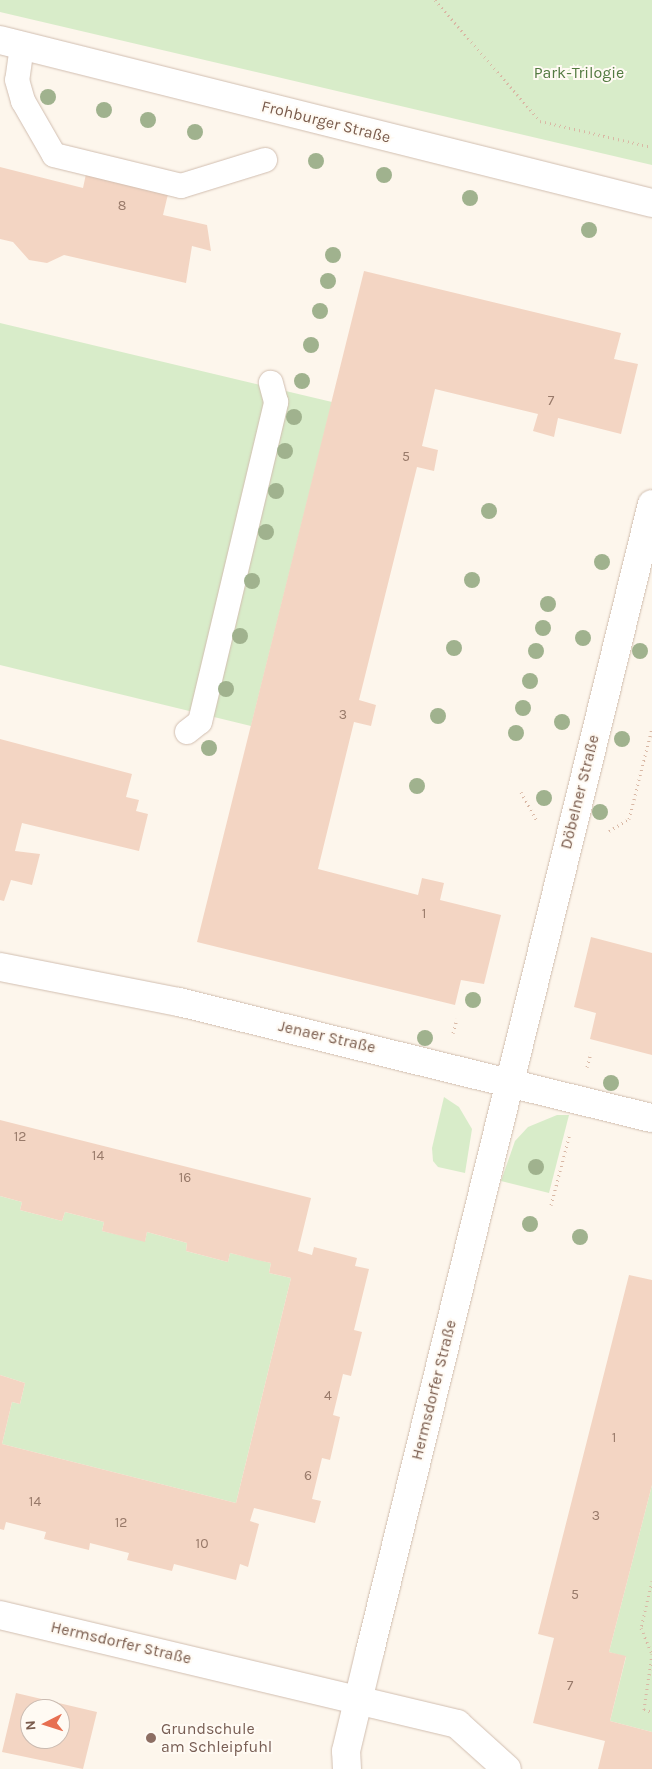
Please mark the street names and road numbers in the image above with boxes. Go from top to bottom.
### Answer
street label: Frohburger Straße [259,97,393,147]
street label: Döbelner Straße [557,733,603,851]
street label: Jenaer Straße [276,1016,378,1058]
street label: Hermsdorfer Straße [407,1318,461,1462]
street label: Hermsdorfer Straße [49,1617,193,1669]

